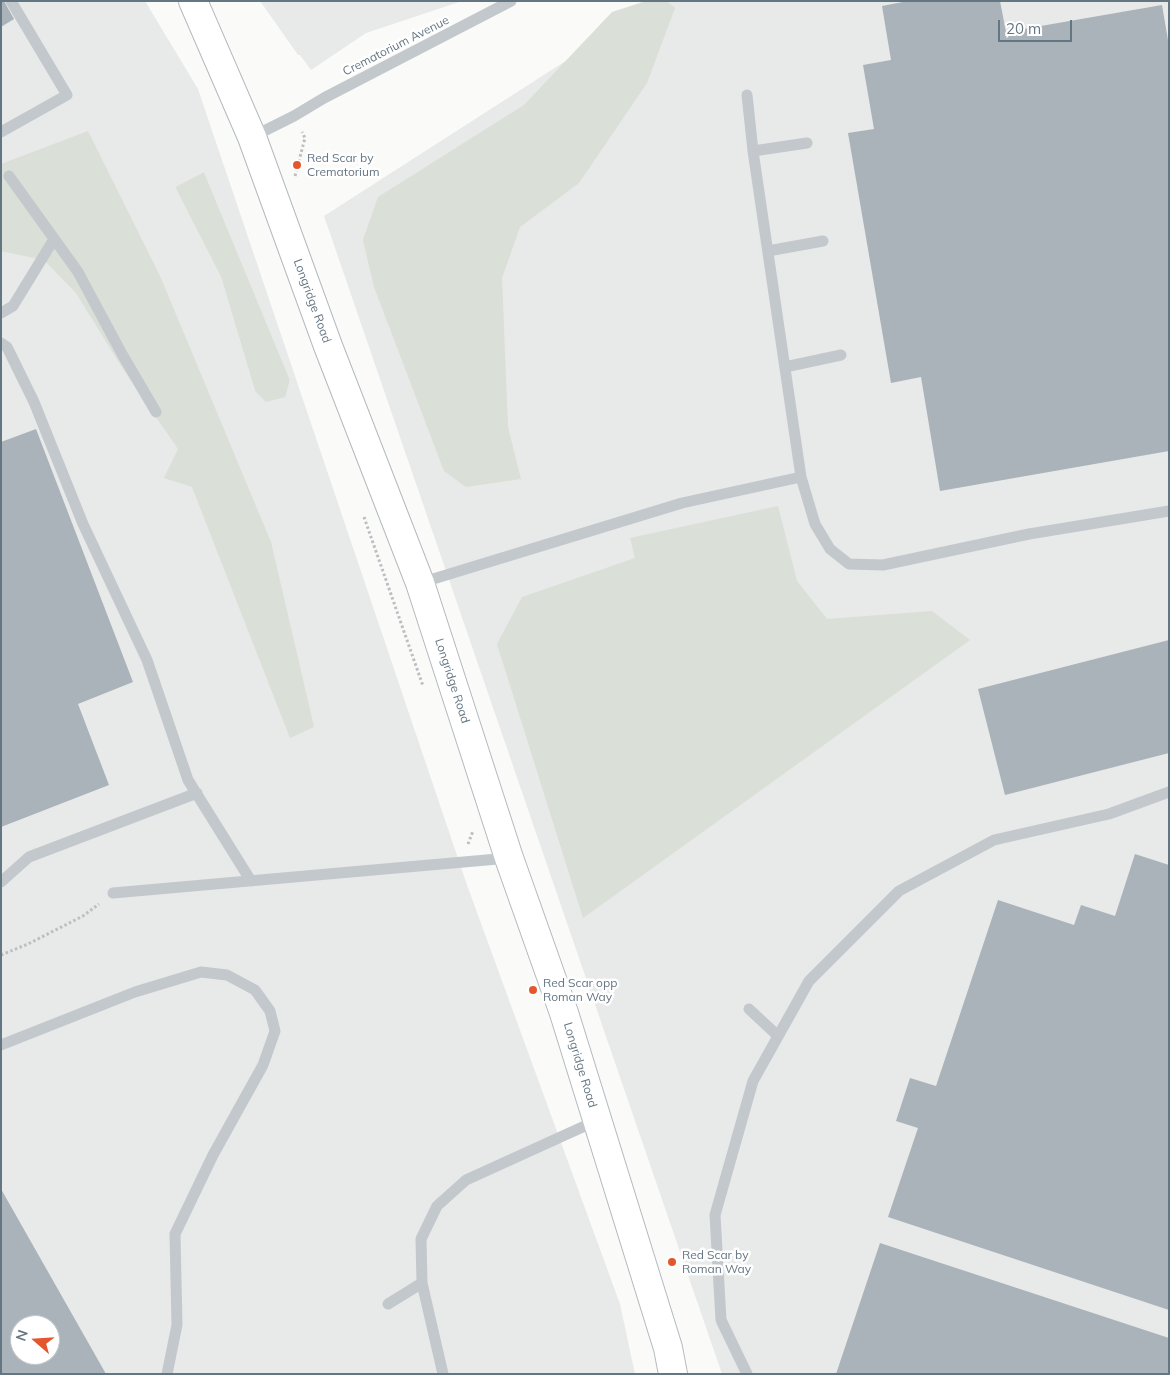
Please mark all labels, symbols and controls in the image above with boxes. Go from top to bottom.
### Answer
scale bar [1000,10,1074,42]
street label: Crematorium Avenue [340,13,452,79]
text: 20 m [1006,19,1041,38]
place label: Red Scar by Crematorium [307,151,379,179]
marker: Red Scar by Crematorium [291,159,303,171]
street label: Longridge Road [290,257,334,345]
street label: Longridge Road [432,637,472,725]
place label: Red Scar opp Roman Way [543,976,617,1004]
marker: Red Scar opp Roman Way [527,984,539,996]
street label: Longridge Road [560,1021,600,1109]
place label: Red Scar by Roman Way [682,1248,751,1276]
marker: Red Scar by Roman Way [666,1256,678,1268]
north arrow [10,1315,60,1365]
text: N [12,1328,32,1343]

